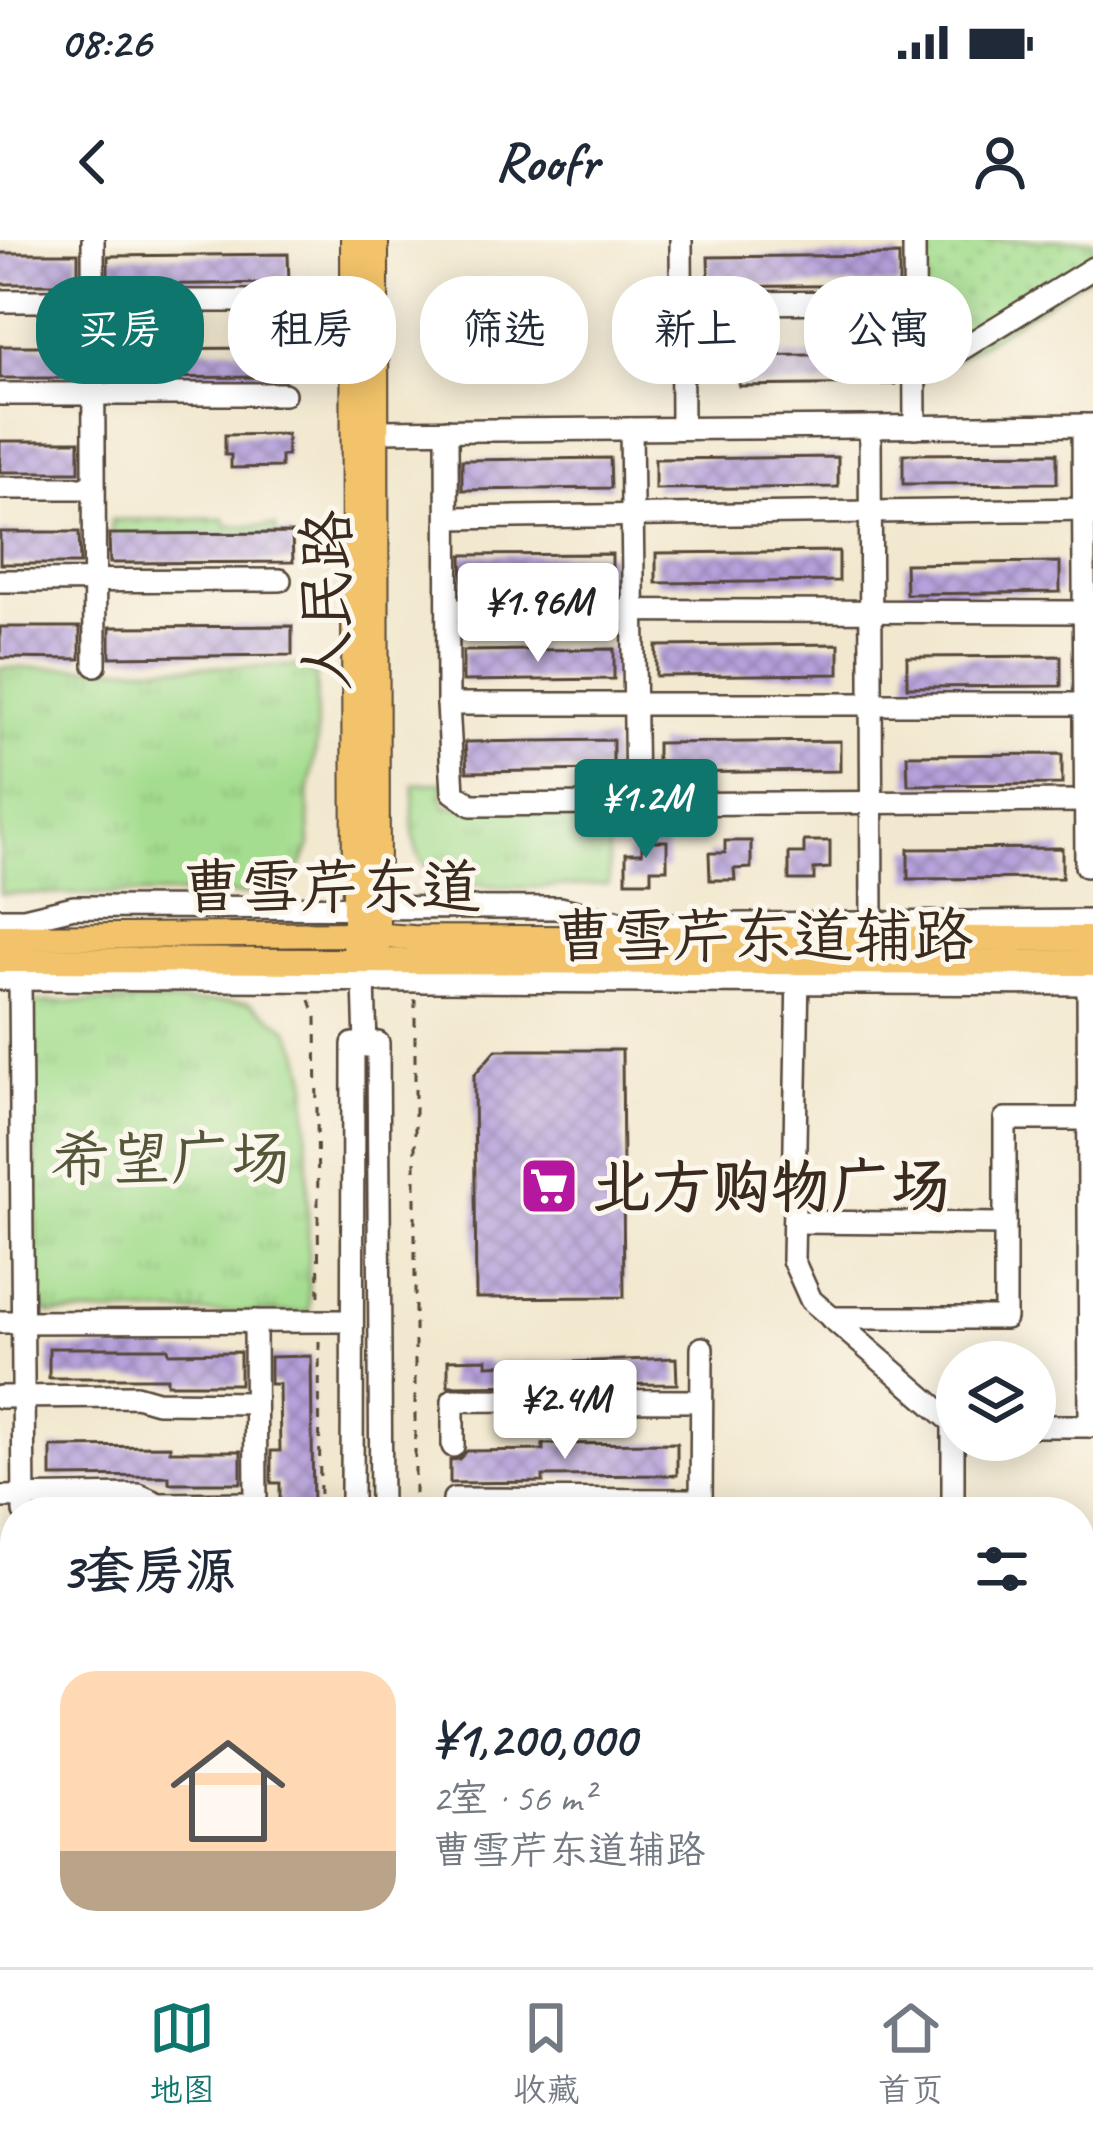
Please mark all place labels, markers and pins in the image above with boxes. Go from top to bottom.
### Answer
pin: ¥1.96M [440,563,636,665]
pin: ¥1.2M [562,759,730,861]
place label: 北方购物广场 [591,1149,951,1225]
supermarket icon: 北方购物广场 [518,1155,580,1217]
pin: ¥2.4M [481,1360,649,1462]

